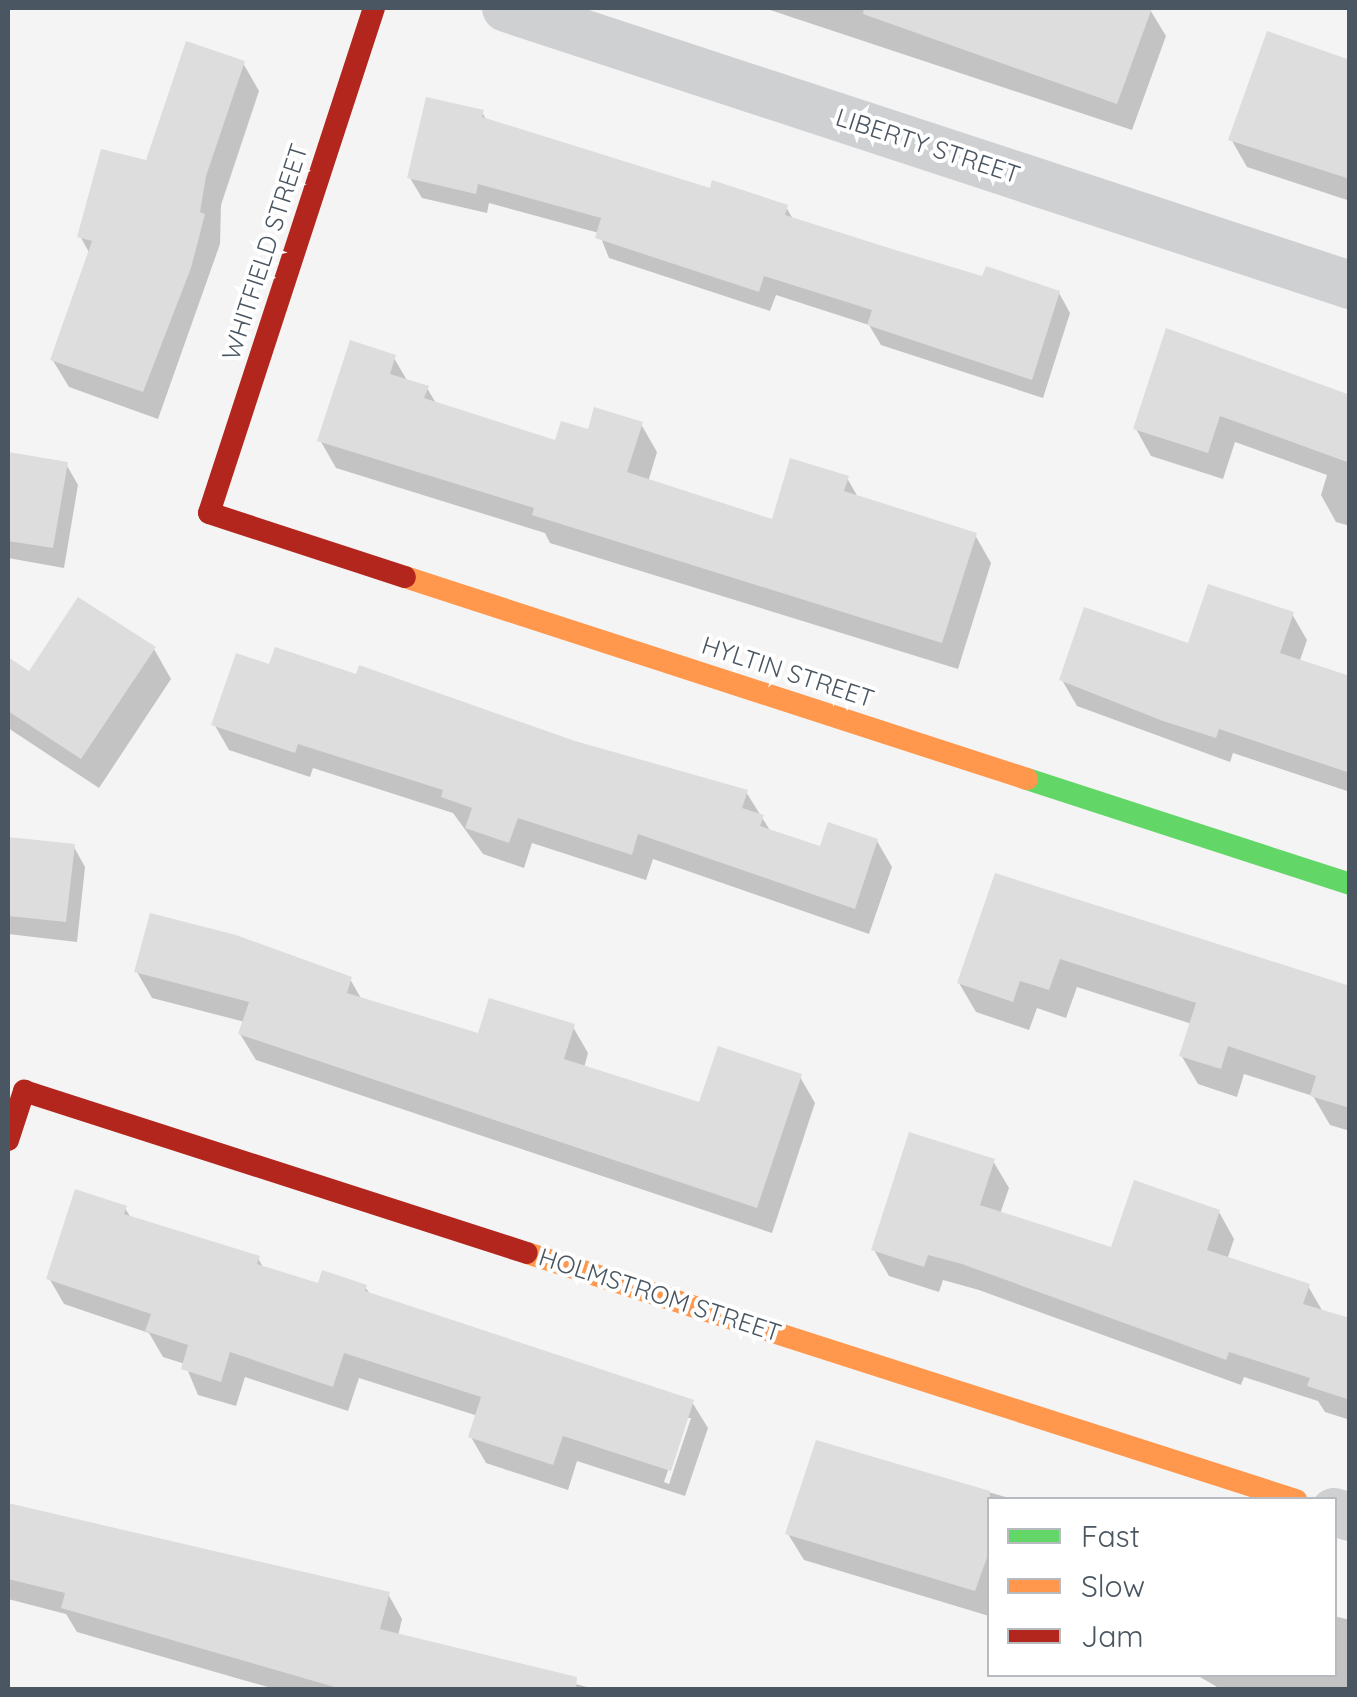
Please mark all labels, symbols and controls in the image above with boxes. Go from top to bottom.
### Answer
street label: LIBERTY STREET [832,102,1024,190]
street label: WHITFIELD STREET [216,140,314,364]
street label: HYLTIN STREET [698,630,878,714]
street label: HOLMSTROM STREET [535,1242,785,1348]
legend [987,1497,1337,1677]
text: Fast [1081,1517,1140,1555]
text: Slow [1081,1567,1145,1605]
text: Jam [1081,1617,1144,1655]

